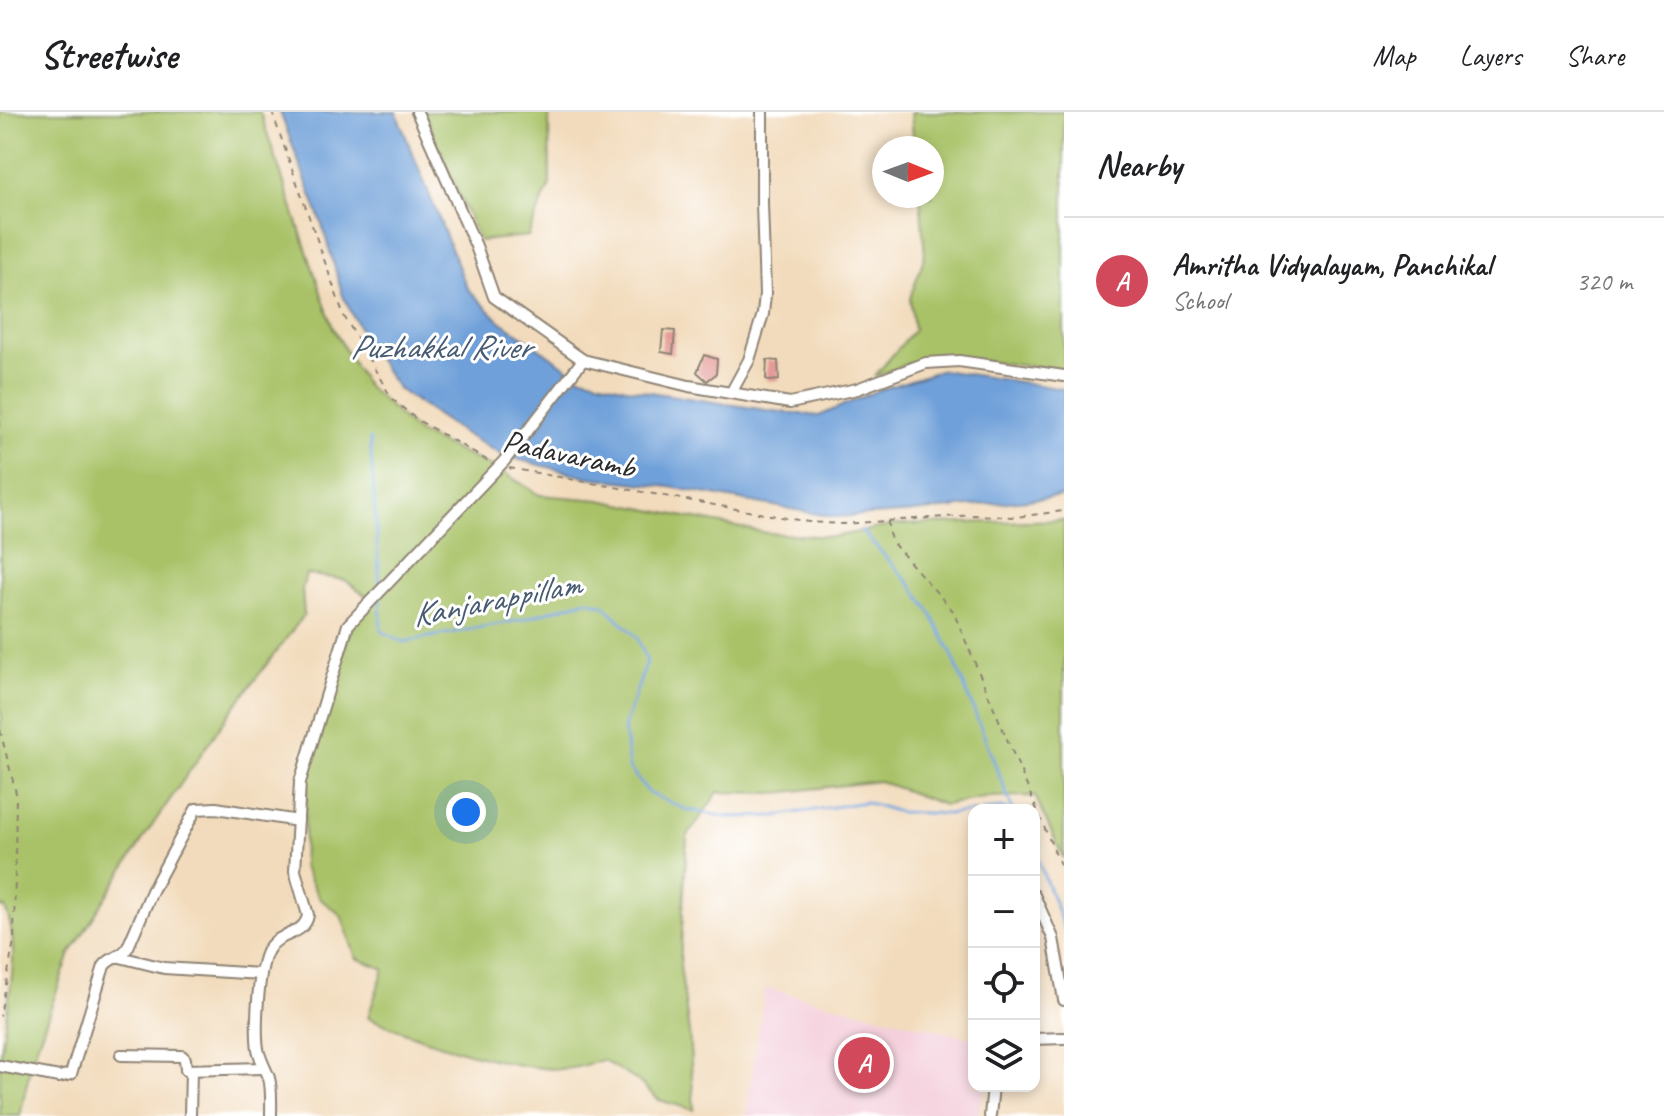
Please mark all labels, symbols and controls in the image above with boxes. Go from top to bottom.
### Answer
text: Streetwise [40,32,177,79]
text: Map [1373,38,1416,73]
text: Layers [1460,38,1521,73]
text: Share [1565,38,1624,73]
north arrow [872,136,944,208]
text: Nearby [1096,143,1182,186]
text: Amritha Vidyalayam, Panchikal [1172,246,1491,284]
text: A [1115,265,1129,298]
text: 320 m [1576,265,1632,298]
text: School [1172,284,1228,317]
water label: Puzhakkal River [350,325,536,368]
street label: Padavaramb [499,420,641,488]
water label: Kanjarappillam [408,561,587,636]
your location [446,792,486,832]
map controls [968,804,1040,1092]
button: + [968,804,1040,876]
button: − [968,876,1040,948]
button: locate [968,948,1040,1020]
button: layers [968,1020,1040,1092]
pin: A [838,1033,890,1093]

